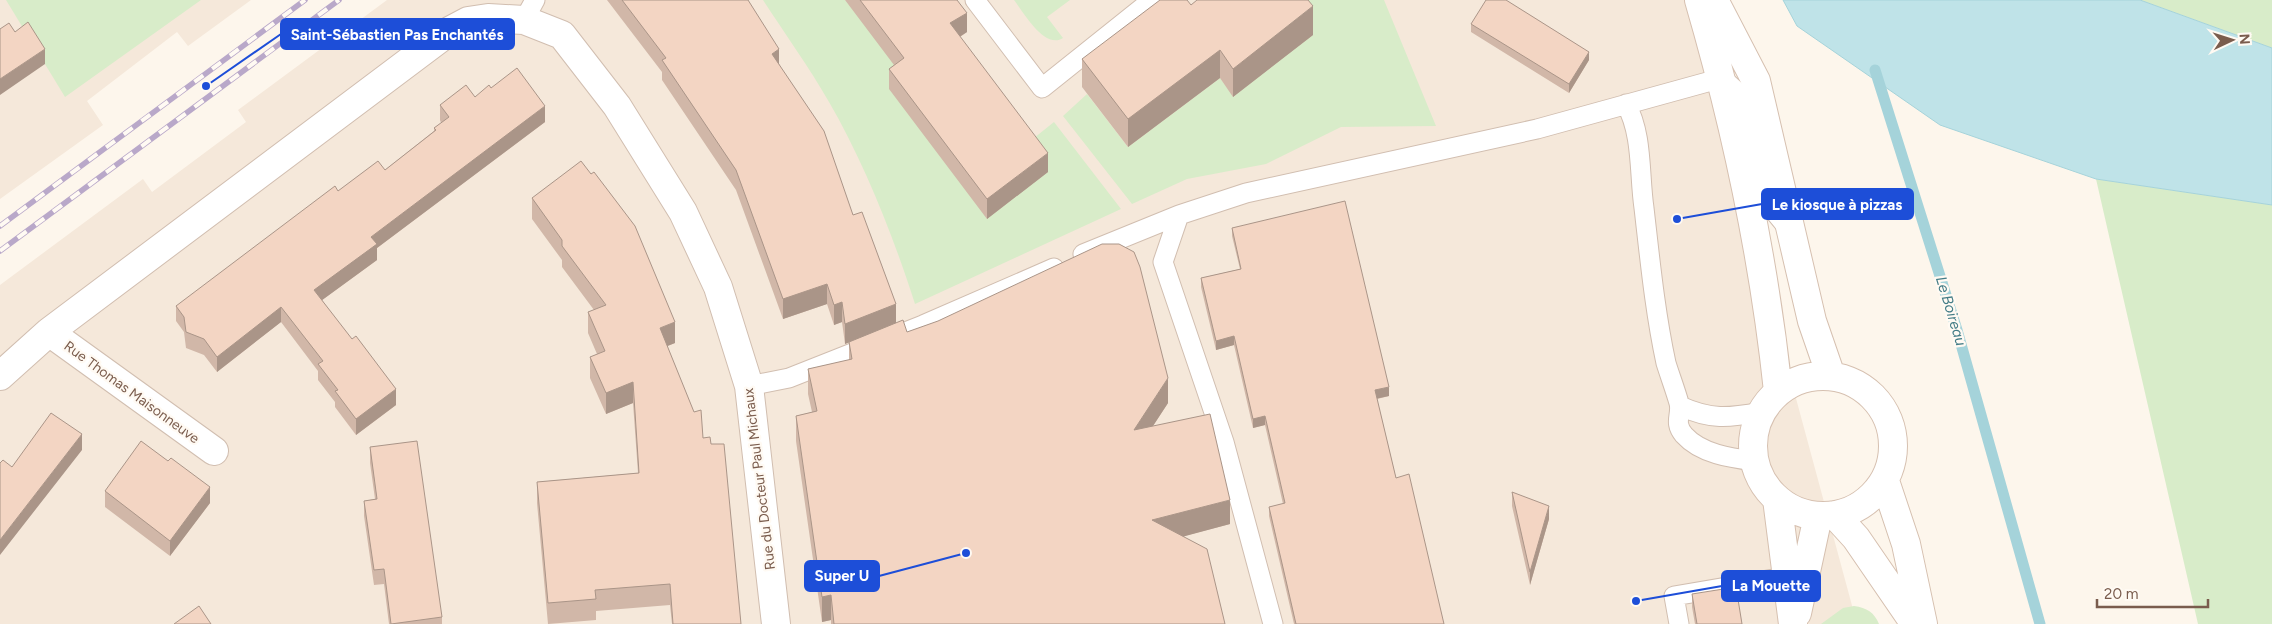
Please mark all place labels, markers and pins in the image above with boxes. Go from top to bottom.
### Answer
callout: Saint-Sébastien Pas Enchantés [281,19,514,49]
callout: Le kiosque à pizzas [1762,189,1913,219]
callout: Super U [805,561,879,591]
callout: La Mouette [1722,571,1820,601]

